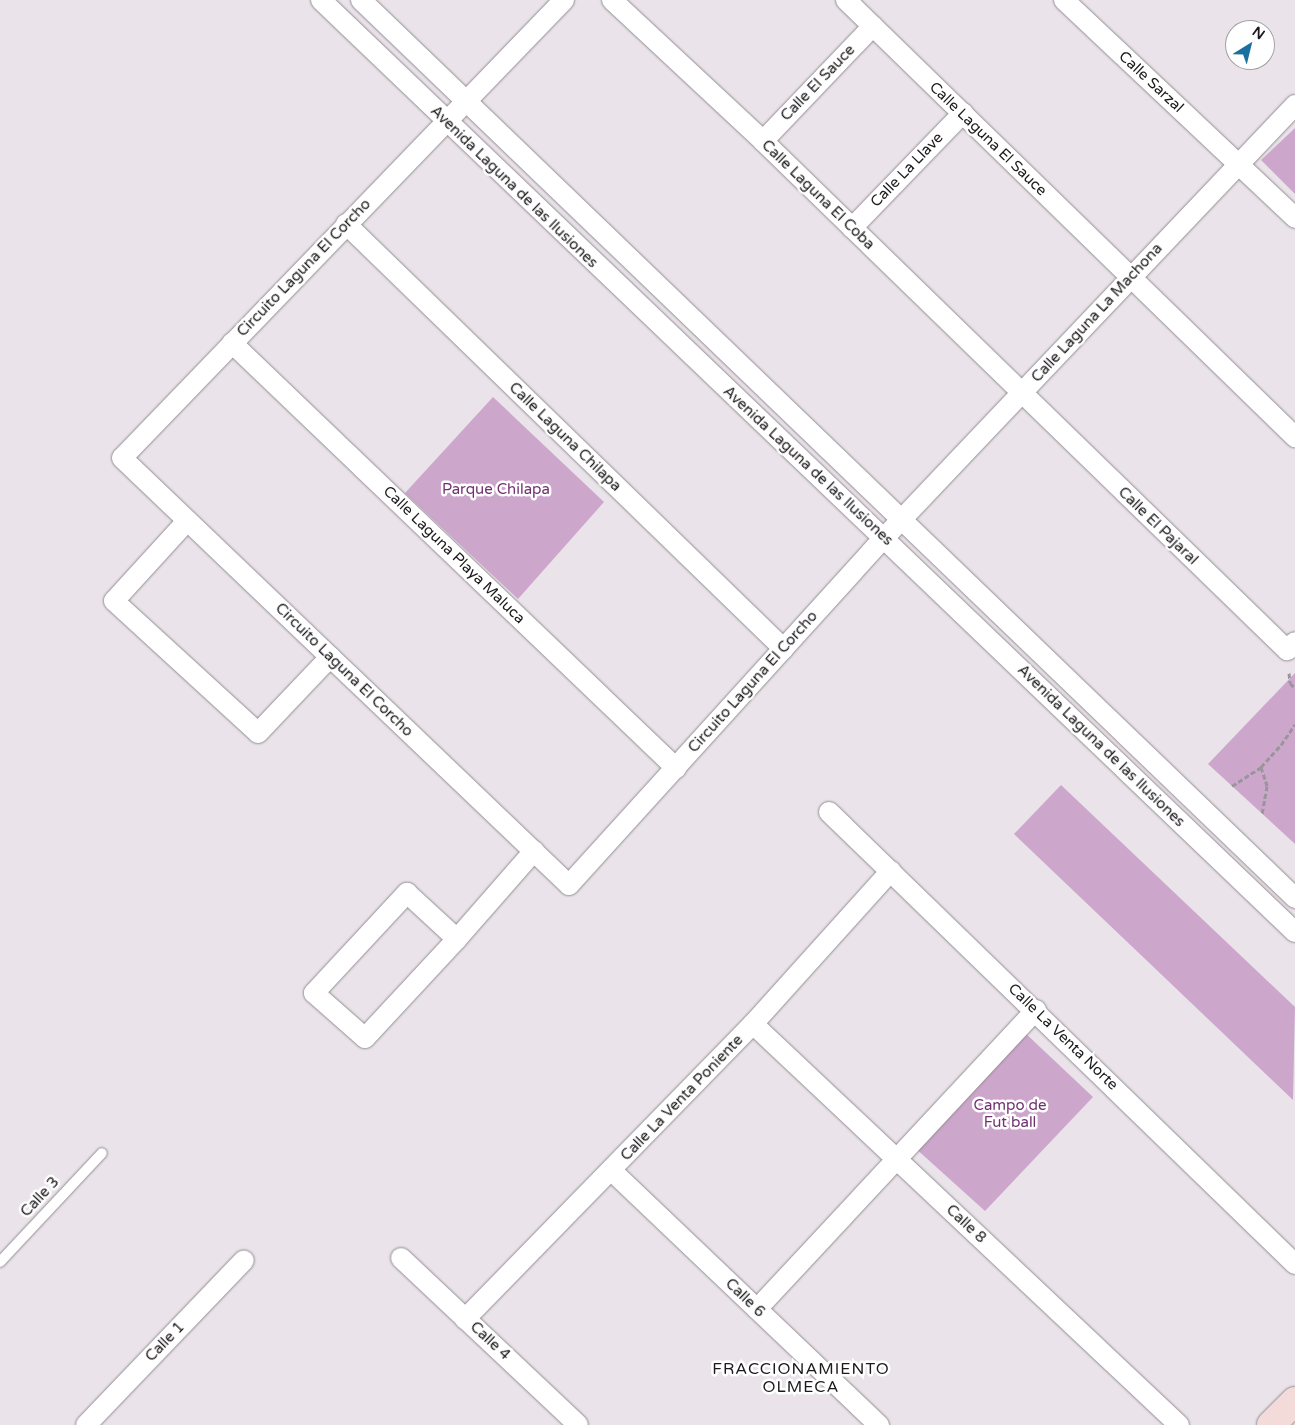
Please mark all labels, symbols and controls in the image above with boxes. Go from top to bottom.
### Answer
north arrow [1225,20,1275,70]
text: N [1249,23,1268,43]
street label: Calle El Sauce [777,41,859,125]
street label: Calle Sarzal [1115,48,1187,116]
street label: Calle Laguna El Sauce [926,78,1050,200]
street label: Avenida Laguna de las Ilusiones [427,102,601,272]
street label: Calle La Llave [867,129,947,211]
street label: Calle Laguna El Coba [758,136,878,254]
street label: Circuito Laguna El Corcho [233,195,375,341]
street label: Calle Laguna La Machona [1028,240,1166,386]
street label: Calle Laguna Chilapa [505,379,625,495]
street label: Avenida Laguna de las Ilusiones [719,382,897,550]
park label: Parque Chilapa [442,481,550,499]
street label: Calle Laguna Playa Maluca [379,482,529,628]
street label: Calle El Pajaral [1114,483,1202,569]
street label: Circuito Laguna El Corcho [271,599,417,741]
street label: Circuito Laguna El Corcho [685,607,821,757]
street label: Avenida Laguna de las Ilusiones [1014,661,1188,831]
street label: Calle La Venta Norte [1004,980,1122,1094]
street label: Calle La Venta Poniente [617,1031,747,1165]
park label: Campo de Fut ball [973,1096,1047,1131]
street label: Calle 3 [17,1173,63,1221]
street label: Calle 8 [942,1201,990,1247]
street label: Calle 6 [721,1275,769,1321]
street label: Calle 1 [142,1318,188,1366]
street label: Calle 4 [466,1318,514,1364]
district label: FRACCIONAMIENTO OLMECA [710,1359,892,1397]

